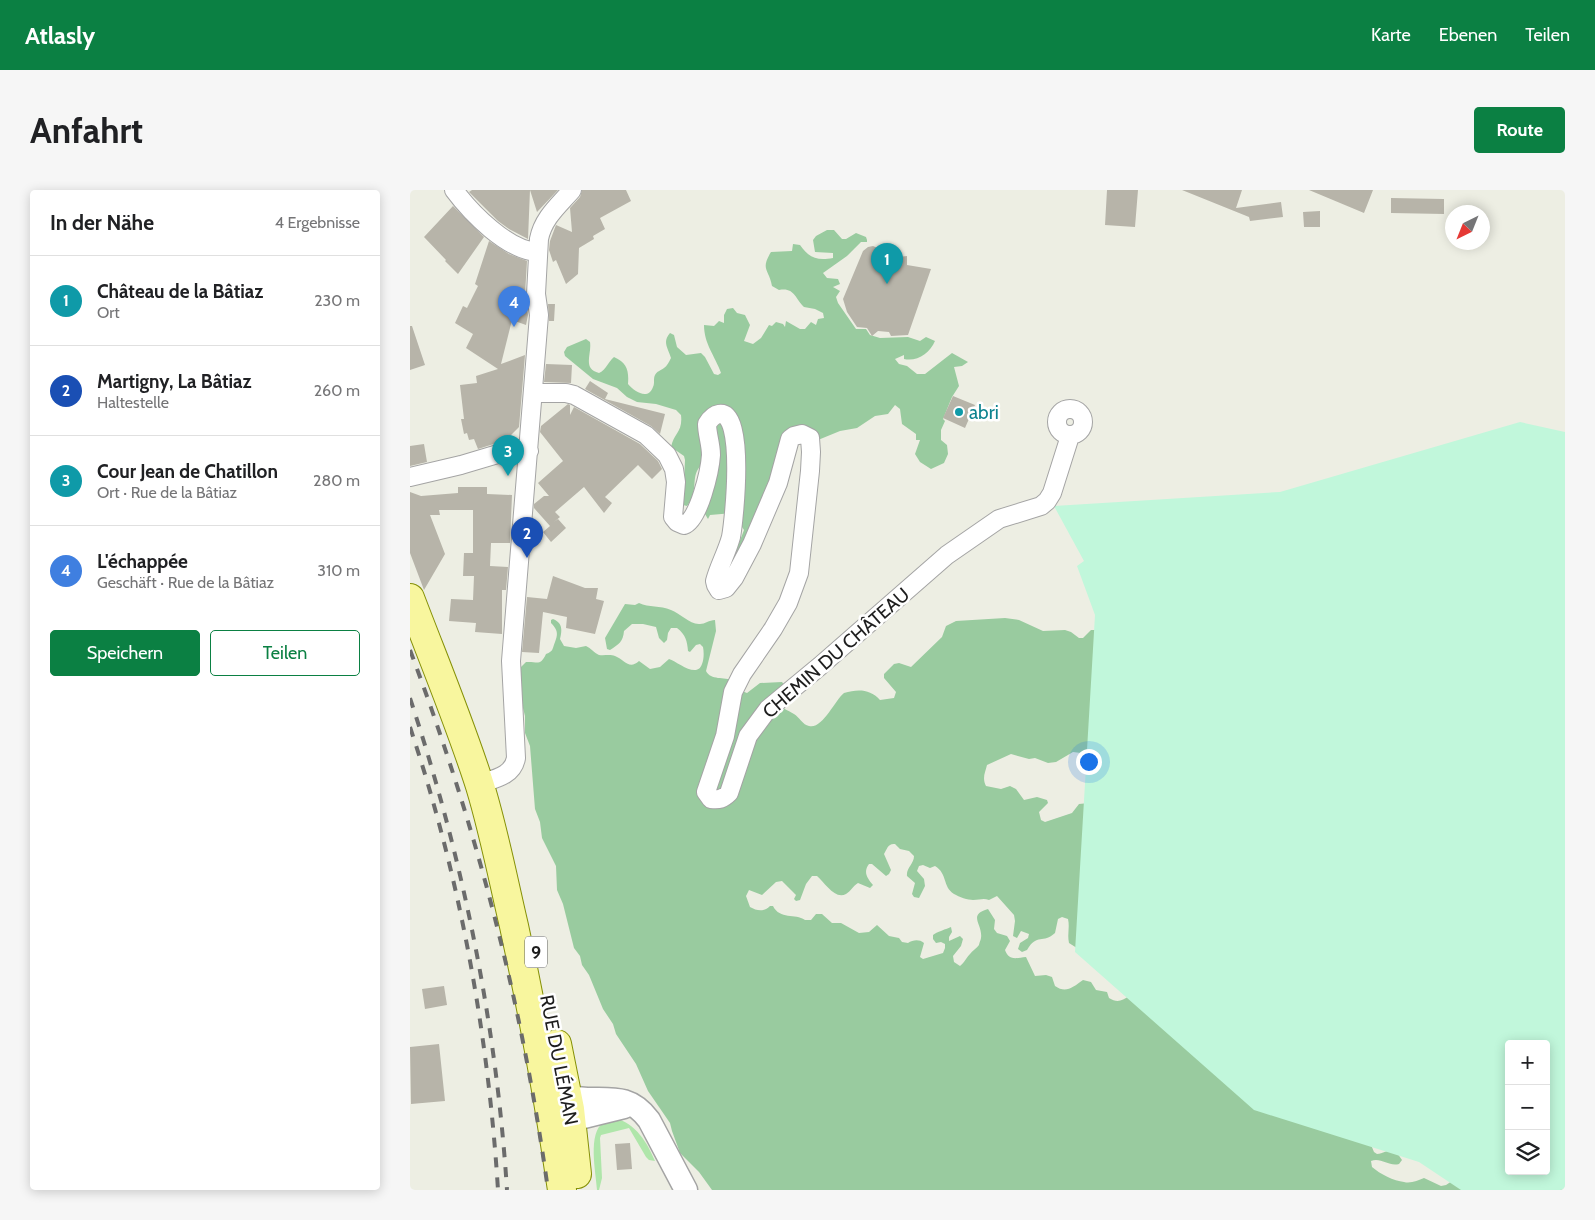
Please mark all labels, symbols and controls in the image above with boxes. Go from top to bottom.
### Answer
text: Atlasly [25,21,95,50]
text: Karte [1371,24,1411,46]
text: Ebenen [1439,24,1497,46]
text: Teilen [1525,24,1570,46]
button: Route [1474,107,1565,153]
text: Anfahrt [30,109,143,152]
north arrow [1445,205,1490,250]
text: In der Nähe [50,210,154,235]
text: 4 Ergebnisse [275,213,360,232]
pin: 1 [871,243,903,284]
text: Château de la Bâtiaz [97,280,263,303]
pin: 4 [498,286,530,327]
text: 1 [63,291,69,310]
text: 230 m [314,291,360,310]
text: Ort [97,303,120,322]
text: Martigny, La Bâtiaz [97,370,252,393]
text: 2 [62,381,70,400]
text: 260 m [314,381,360,400]
text: Haltestelle [97,393,169,412]
place label: abri [969,401,999,424]
marker: abri [953,406,965,418]
pin: 3 [492,435,524,476]
text: Cour Jean de Chatillon [97,460,278,483]
text: 3 [62,471,70,490]
text: 280 m [313,471,360,490]
text: Ort · Rue de la Bâtiaz [97,483,237,502]
pin: 2 [511,517,543,558]
text: L'échappée [97,550,188,573]
text: 4 [61,561,71,580]
text: 310 m [317,561,360,580]
text: Geschäft · Rue de la Bâtiaz [97,573,274,592]
street label: CHEMIN DU CHÂTEAU [757,582,914,723]
button: Speichern [50,630,200,676]
button: Teilen [210,630,360,676]
your location [1076,749,1102,775]
road number: 9 [525,936,547,968]
street label: RUE DU LÉMAN [535,993,584,1127]
map controls [1505,1040,1550,1175]
button: + [1505,1040,1550,1085]
button: − [1505,1085,1550,1130]
button: layers [1505,1130,1550,1175]

